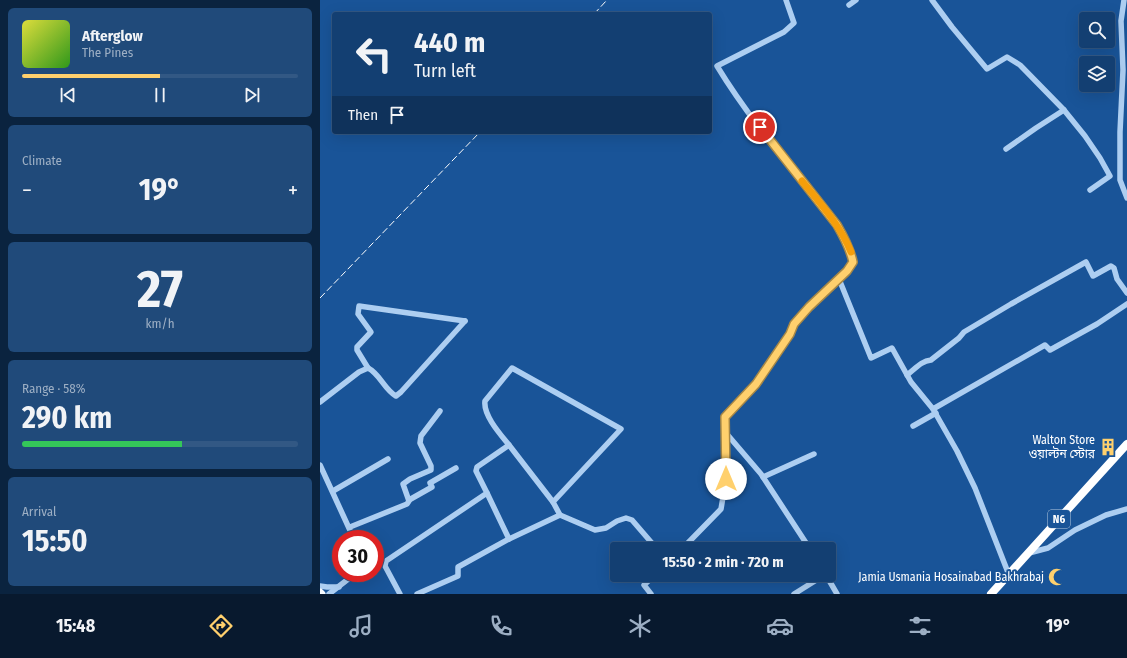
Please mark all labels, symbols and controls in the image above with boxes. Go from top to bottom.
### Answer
map controls [1079,12,1115,92]
button: search [1079,12,1115,48]
text: 440 m [414,26,485,59]
text: Afterglow [82,27,143,45]
icon: left [348,28,400,80]
text: The Pines [82,45,133,60]
button: layers [1079,56,1115,92]
text: Turn left [414,60,476,82]
icon: previous [57,84,79,106]
icon: pause [149,84,171,106]
icon: next [241,84,263,106]
icon: arrive [386,104,408,126]
text: Then [348,106,378,124]
pin [743,110,777,144]
icon: arrive [749,116,771,138]
text: Climate [22,153,62,168]
text: 19° [139,172,181,208]
text: − [22,177,32,204]
text: + [288,177,298,204]
text: 27 [137,258,183,321]
text: km/h [146,316,175,331]
text: Range · 58% [22,381,86,396]
text: 290 km [22,400,112,436]
place label: Walton Store ওয়াল্টন স্টোর [1029,433,1096,461]
building icon: Walton Store ওয়াল্টন স্টোর [1098,437,1118,457]
position arrow [705,458,747,500]
text: Arrival [22,504,56,519]
road number: N6 [1048,510,1070,528]
text: 15:50 [22,523,88,559]
speed limit sign: 30 [332,530,384,582]
text: 15:50 · 2 min · 720 m [662,553,784,571]
mosque icon: Jamia Usmania Hosainabad Bakhrabaj [1047,567,1067,587]
place label: Jamia Usmania Hosainabad Bakhrabaj [858,570,1044,584]
icon: directions [207,612,235,640]
icon: music [347,612,375,640]
icon: phone [487,612,515,640]
icon: climate [626,612,654,640]
icon: car [766,612,794,640]
icon: filters [906,612,934,640]
text: 15:48 [56,615,95,637]
text: 19° [1046,615,1071,637]

